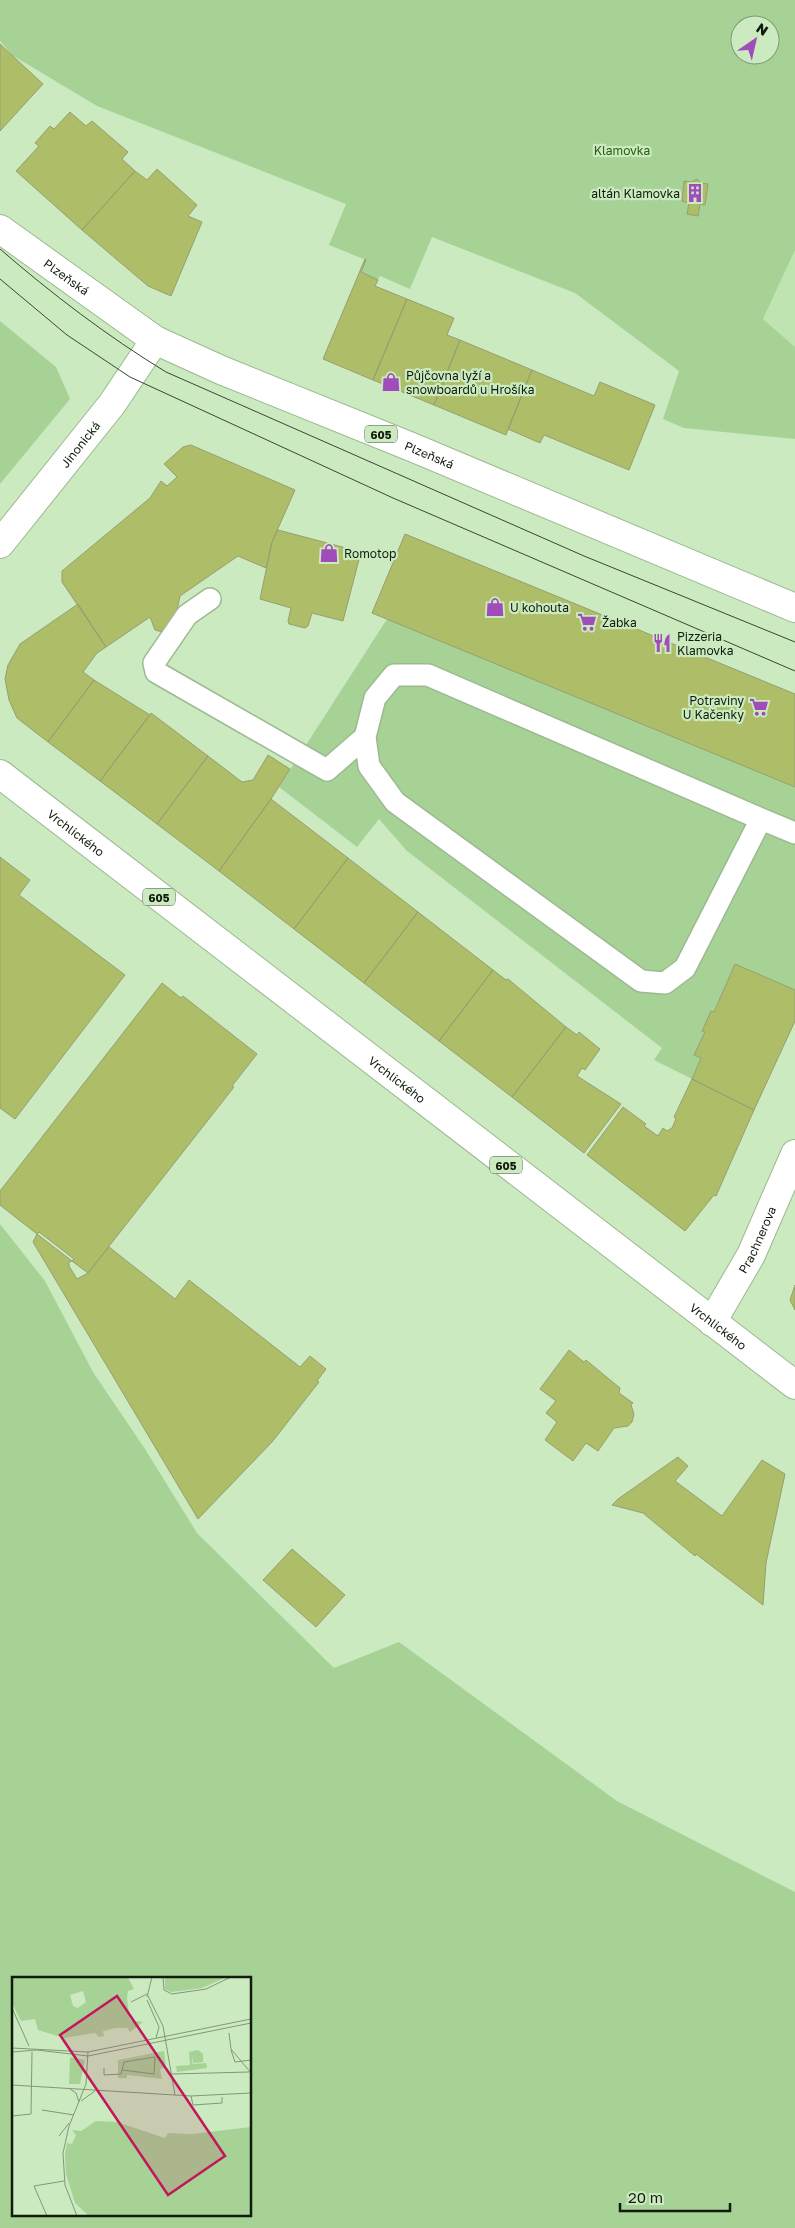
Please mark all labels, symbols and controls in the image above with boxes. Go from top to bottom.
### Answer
north arrow [730,15,780,65]
text: N [753,19,772,39]
park label: Klamovka [594,143,650,158]
building icon: altán Klamovka [684,182,706,204]
place label: altán Klamovka [591,186,680,201]
street label: Plzeňská [41,255,92,298]
place label: Půjčovna lyží a snowboardů u Hrošíka [406,368,535,397]
shop icon: Půjčovna lyží a snowboardů u Hrošíka [380,371,402,393]
street label: Jinonická [57,418,103,470]
road number: 605 [365,426,397,442]
street label: Plzeňská [402,438,456,471]
shop icon: Romotop [318,542,340,564]
place label: Romotop [344,546,396,561]
shop icon: U kohouta [484,596,506,618]
place label: U kohouta [510,600,569,615]
supermarket icon: Žabka [576,611,598,633]
place label: Žabka [602,615,637,630]
place label: Pizzeria Klamovka [677,629,734,658]
restaurant icon: Pizzeria Klamovka [651,632,673,654]
place label: Potraviny U Kačenky [683,693,744,722]
supermarket icon: Potraviny U Kačenky [748,696,770,718]
street label: Vrchlického [45,806,108,859]
road number: 605 [143,889,175,906]
street label: Vrchlického [366,1053,429,1106]
road number: 605 [490,1156,522,1174]
street label: Prachnerova [735,1204,779,1276]
street label: Vrchlického [687,1299,750,1353]
inset map [12,1977,251,2216]
scale bar [620,2180,730,2212]
text: 20 m [628,2188,663,2206]

